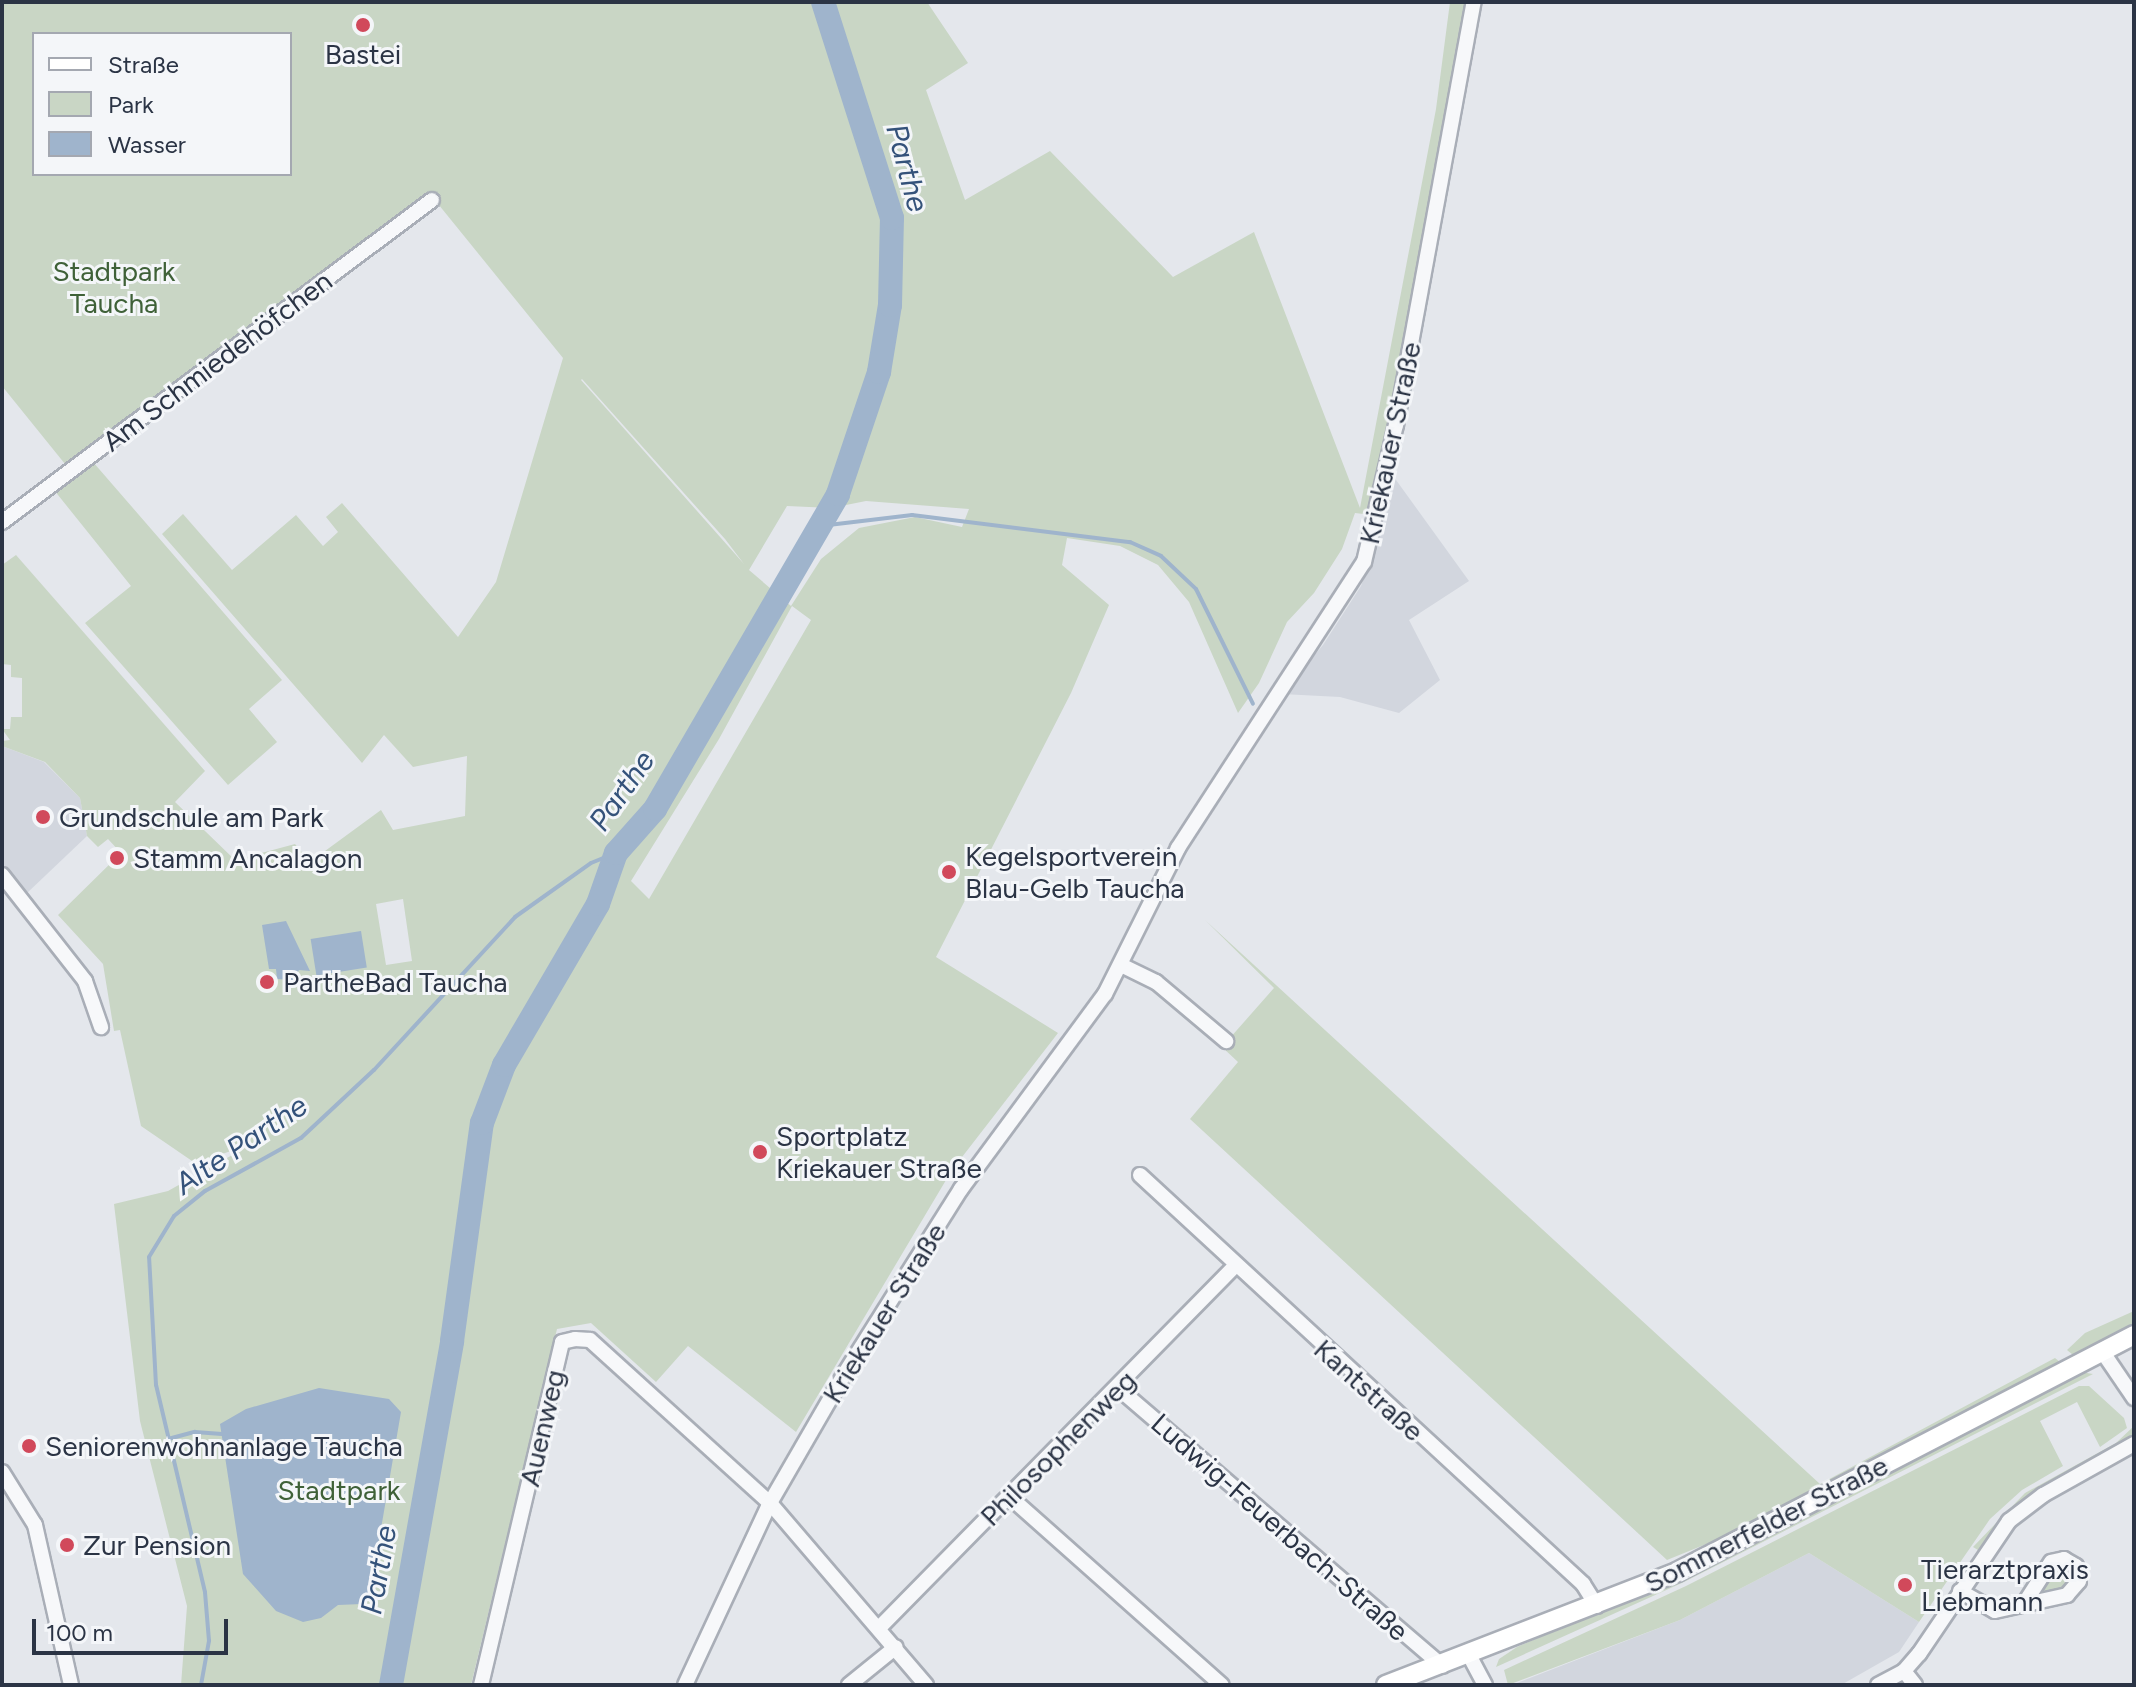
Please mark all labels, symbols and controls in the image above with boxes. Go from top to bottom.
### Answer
marker: Bastei [354,16,372,34]
legend [32,32,292,176]
place label: Bastei [325,37,401,71]
text: Straße [108,50,179,79]
text: Park [108,90,154,119]
water label: Parthe [878,120,936,216]
text: Wasser [108,130,186,159]
park label: Stadtpark Taucha [53,254,175,320]
street label: Am Schmiedehöfchen [96,264,338,458]
street label: Kriekauer Straße [1352,339,1428,547]
water label: Parthe [582,744,662,838]
place label: Grundschule am Park [59,800,323,834]
marker: Grundschule am Park [34,808,52,826]
place label: Kegelsportverein Blau-Gelb Taucha [965,839,1185,905]
place label: Stamm Ancalagon [133,841,362,875]
marker: Stamm Ancalagon [108,849,126,867]
marker: Kegelsportverein Blau-Gelb Taucha [940,863,958,881]
place label: PartheBad Taucha [283,965,508,999]
marker: PartheBad Taucha [258,973,276,991]
water label: Alte Parthe [168,1088,314,1202]
place label: Sportplatz Kriekauer Straße [776,1119,982,1185]
marker: Sportplatz Kriekauer Straße [751,1143,769,1161]
street label: Kriekauer Straße [815,1217,953,1409]
street label: Kantstraße [1307,1332,1431,1448]
street label: Philosophenweg [973,1363,1143,1533]
street label: Auenweg [512,1366,572,1490]
street label: Ludwig-Feuerbach-Straße [1145,1406,1415,1648]
place label: Seniorenwohnanlage Taucha [45,1429,403,1463]
marker: Seniorenwohnanlage Taucha [20,1437,38,1455]
street label: Sommerfelder Straße [1639,1448,1893,1600]
park label: Stadtpark [278,1473,400,1507]
water label: Parthe [353,1523,405,1617]
place label: Zur Pension [83,1528,231,1562]
marker: Zur Pension [58,1536,76,1554]
place label: Tierarztpraxis Liebmann [1921,1552,2089,1618]
marker: Tierarztpraxis Liebmann [1896,1576,1914,1594]
scale bar [36,1603,232,1653]
text: 100 m [46,1618,113,1647]

